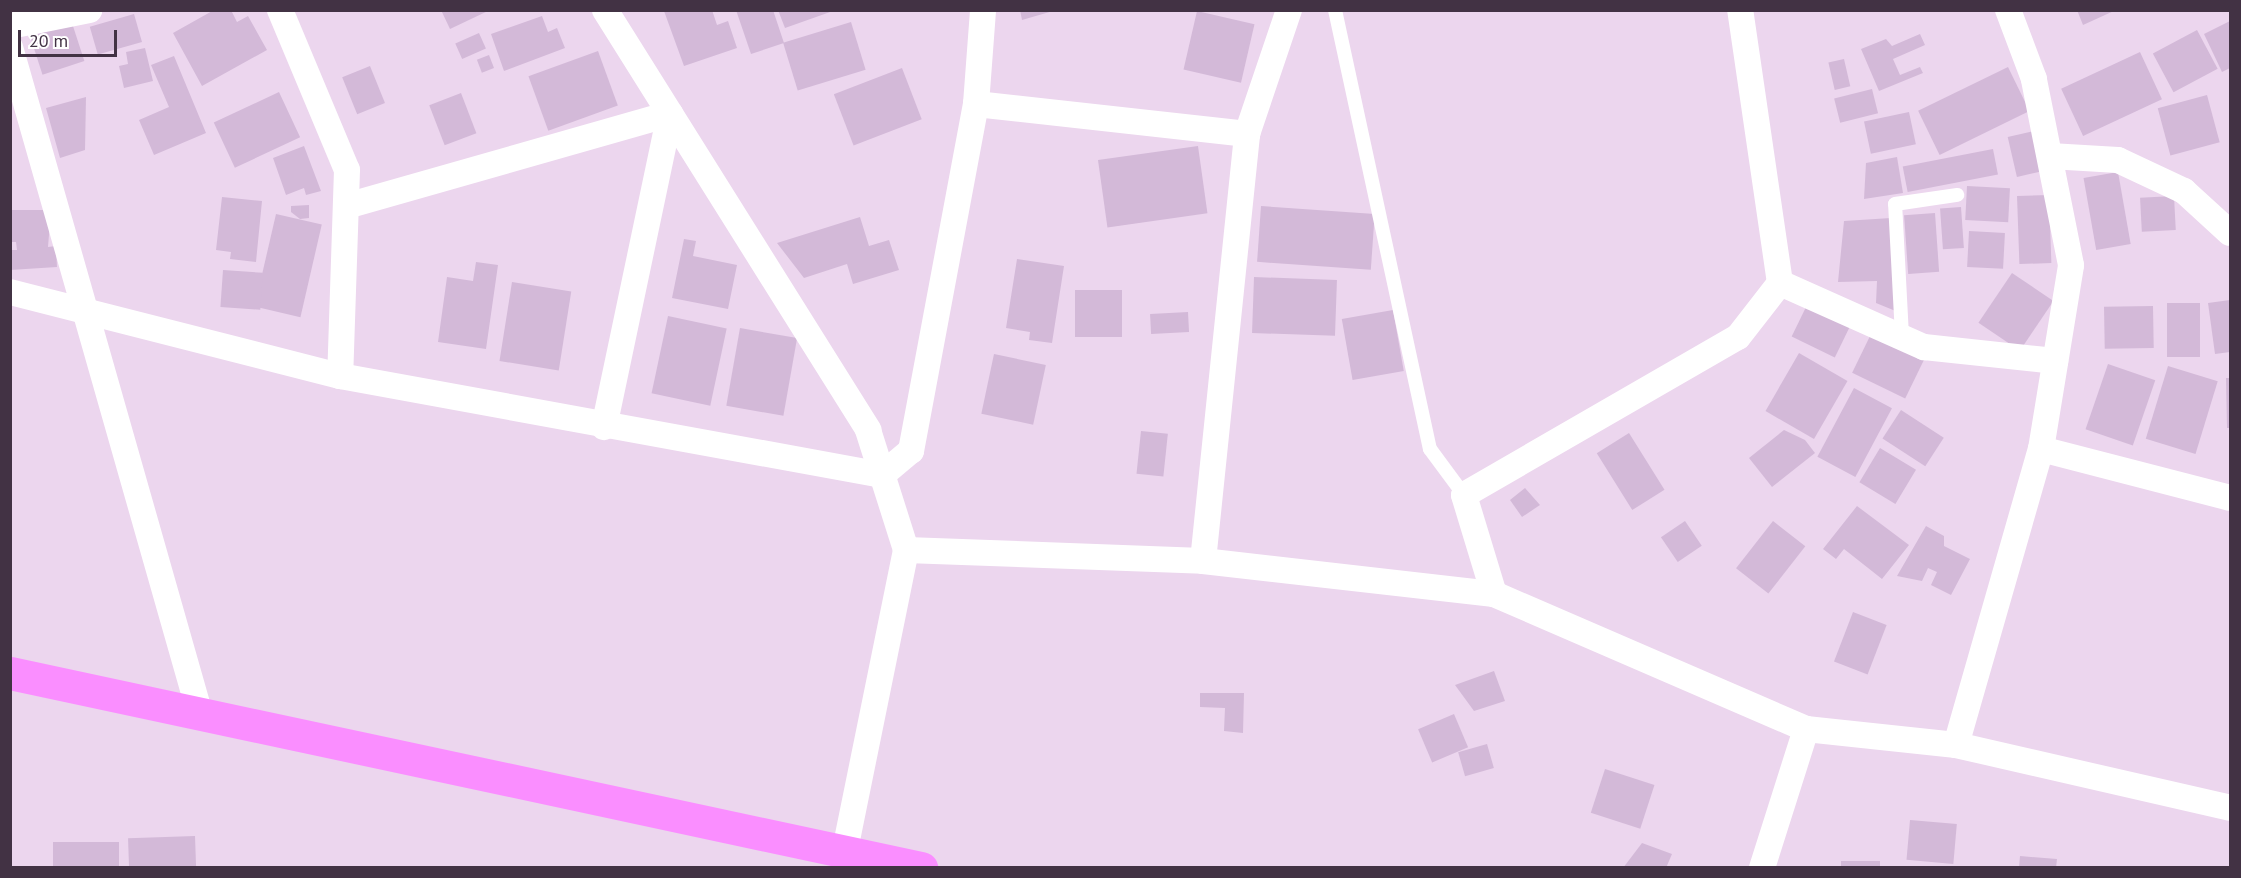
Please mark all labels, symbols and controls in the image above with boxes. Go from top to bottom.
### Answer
scale bar [21,18,120,56]
text: 20 m [29,29,68,52]

